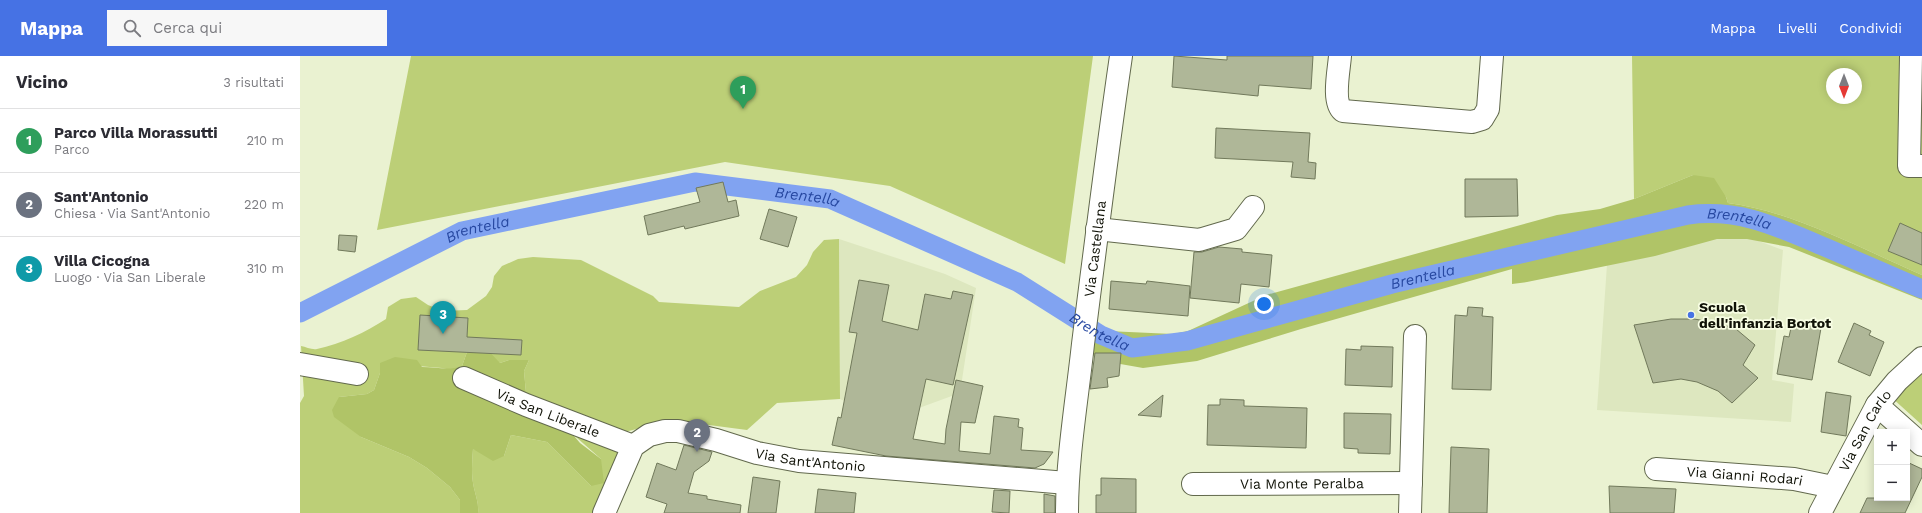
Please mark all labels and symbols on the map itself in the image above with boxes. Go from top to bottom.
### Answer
north arrow [1826,68,1862,104]
pin: 1 [730,76,756,109]
water label: Brentella [774,183,843,211]
street label: Via Castellana [1081,199,1109,298]
water label: Brentella [1707,205,1774,234]
water label: Brentella [442,212,511,247]
water label: Brentella [1389,261,1457,293]
your location [1254,294,1274,314]
place label: Scuola dell'infanzia Bortot [1699,299,1831,331]
pin: 3 [430,301,456,334]
water label: Brentella [1066,308,1132,355]
marker: Scuola dell'infanzia Bortot [1686,310,1696,320]
street label: Via San Liberale [494,385,602,441]
street label: Via San Carlo [1835,386,1894,474]
pin: 2 [684,419,710,452]
street label: Via Sant'Antonio [754,445,866,474]
street label: Via Gianni Rodari [1686,463,1804,489]
street label: Via Monte Peralba [1240,475,1364,492]

